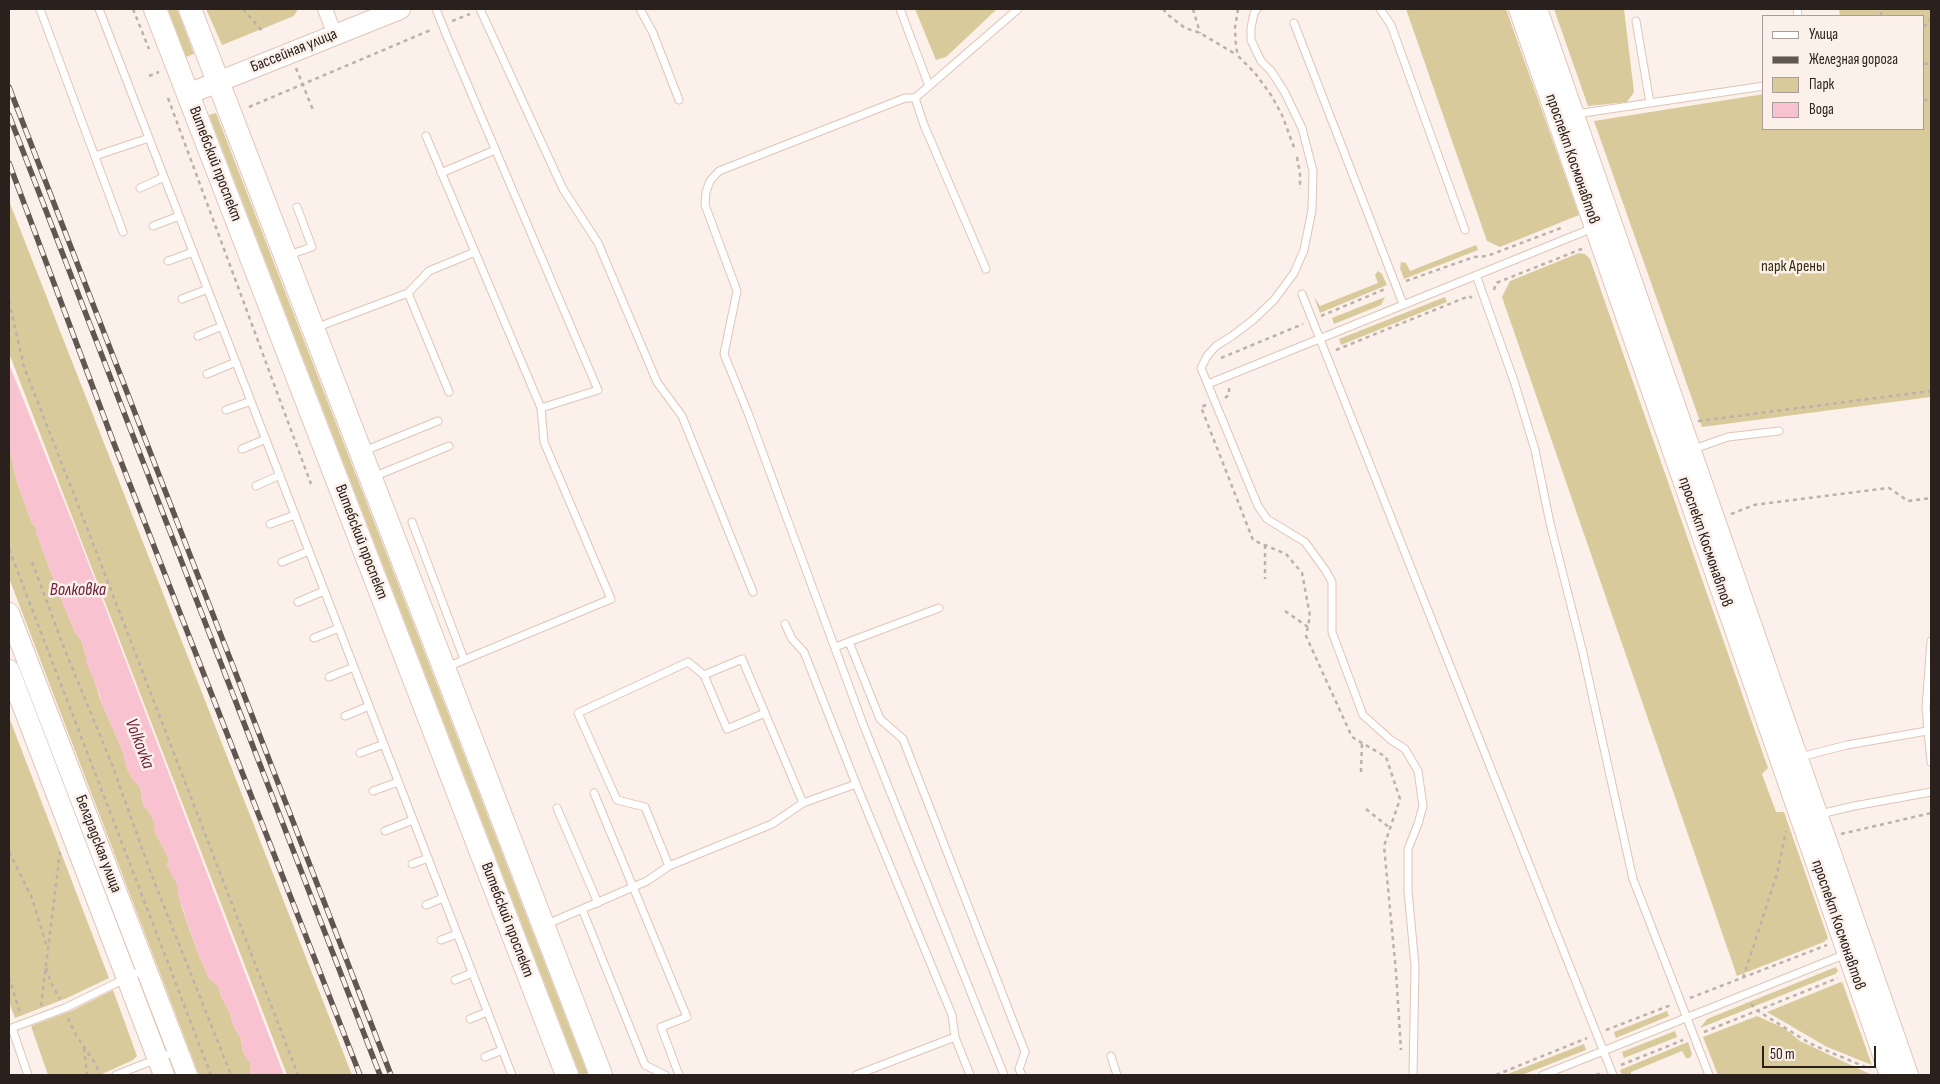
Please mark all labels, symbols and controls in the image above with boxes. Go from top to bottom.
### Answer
legend [1762,15,1925,130]
street label: Бассейная улица [248,25,340,77]
text: Улица [1809,25,1838,44]
text: Железная дорога [1809,50,1898,69]
text: Парк [1809,75,1834,94]
street label: проспект Космонавтов [1541,92,1603,226]
text: Вода [1809,100,1834,119]
street label: Витебский проспект [184,104,246,224]
park label: парк Арены [1761,257,1825,277]
street label: проспект Космонавтов [1674,475,1736,609]
street label: Витебский проспект [330,482,392,602]
water label: Волковка [50,579,106,601]
water label: Volkovka [120,716,158,772]
street label: Белградская улица [71,792,125,896]
street label: проспект Космонавтов [1807,858,1869,992]
street label: Витебский проспект [476,860,538,980]
scale bar [1765,1036,1879,1068]
text: 50 m [1770,1045,1795,1064]

